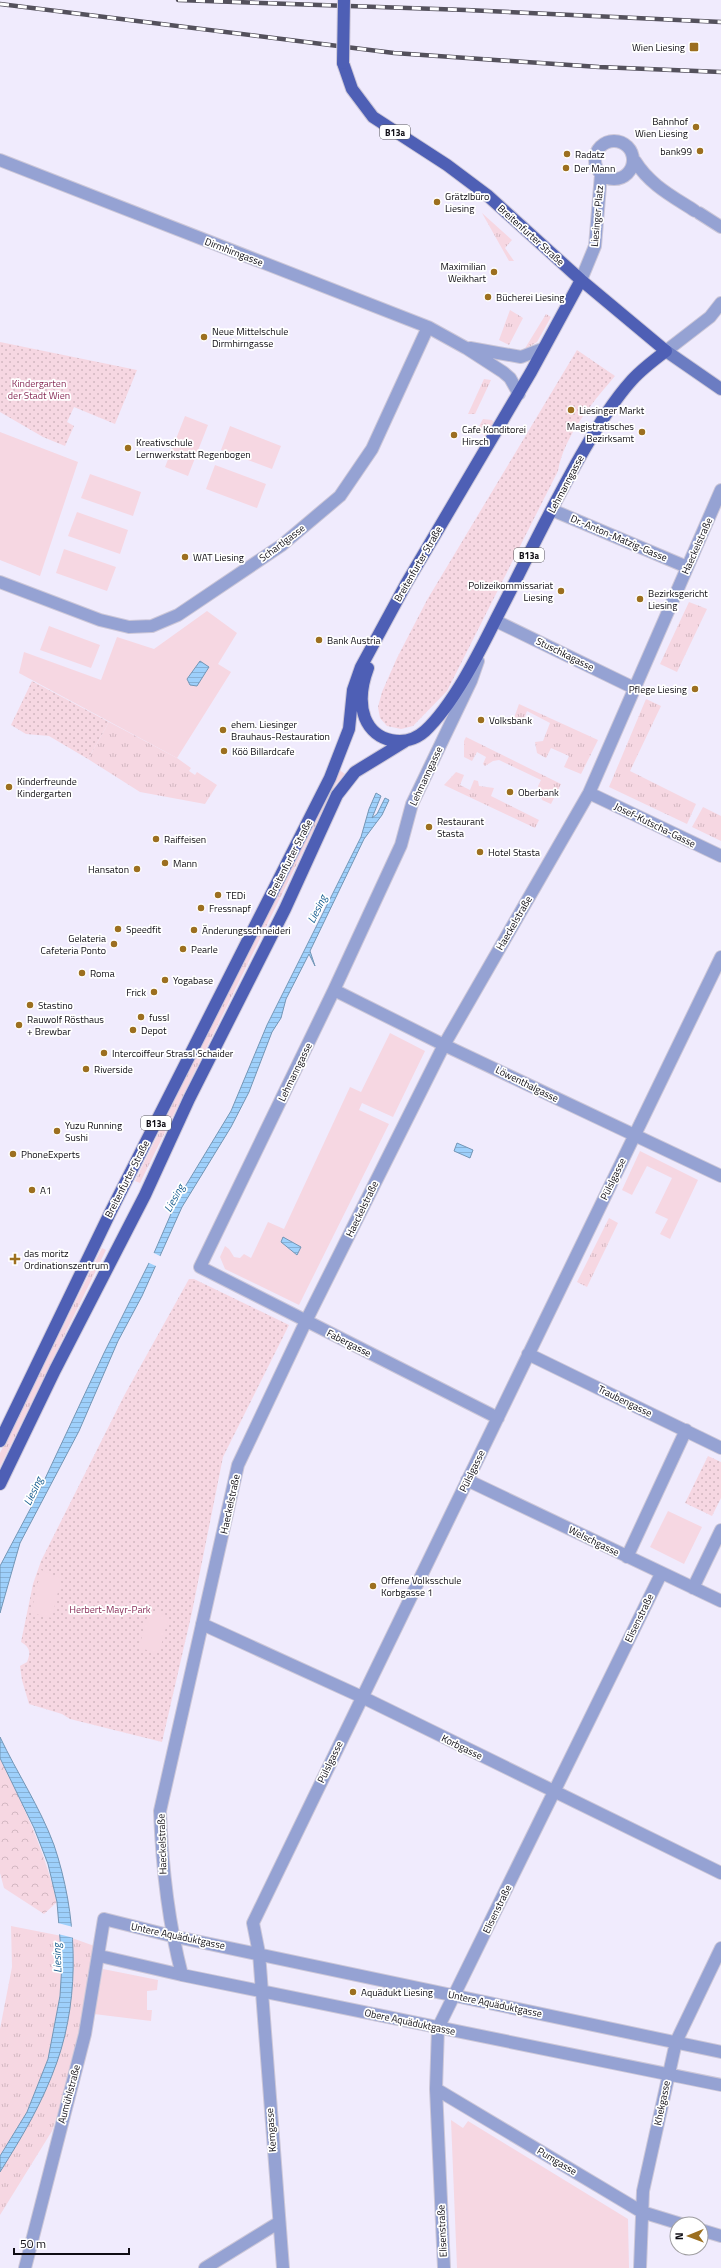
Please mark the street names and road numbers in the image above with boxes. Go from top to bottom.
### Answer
road number: B13a [380,125,410,139]
street label: Liesinger Platz [587,184,607,247]
street label: Breitenfurter Straße [494,201,568,269]
street label: Dirmhirngasse [203,234,265,270]
street label: Lehmanngasse [544,452,588,516]
street label: Dr.-Anton-Matzig-Gasse [568,511,670,565]
street label: Haeckelstraße [678,515,716,577]
street label: Schartlgasse [256,521,308,565]
street label: Breitenfurter Straße [390,523,446,605]
road number: B13a [514,548,544,562]
street label: Stuschkagasse [533,633,597,675]
street label: Lehmanngasse [406,744,446,808]
street label: Josef-Kutscha-Gasse [612,799,698,851]
street label: Breitenfurter Straße [264,817,316,899]
street label: Haeckelstraße [492,893,536,953]
street label: Lehmanngasse [274,1040,316,1104]
street label: Löwenthalgasse [493,1062,561,1106]
road number: B13a [141,1116,171,1130]
street label: Breitenfurter Straße [101,1138,153,1220]
street label: Pülslgasse [596,1155,630,1203]
street label: Haeckelstraße [342,1178,382,1240]
street label: Fabergasse [324,1325,374,1361]
street label: Traubengasse [595,1381,655,1421]
street label: Pülslgasse [455,1447,489,1495]
street label: Haeckelstraße [216,1473,244,1535]
street label: Welschgasse [566,1522,622,1560]
street label: Elisenstraße [621,1591,657,1645]
street label: Korbgasse [439,1731,485,1763]
street label: Pülslgasse [313,1738,347,1786]
street label: Haeckelstraße [153,1813,171,1875]
street label: Elisenstraße [479,1882,515,1936]
street label: Untere Aquäduktgasse [130,1919,226,1953]
street label: Untere Aquäduktgasse [447,1987,543,2021]
street label: Obere Aquäduktgasse [363,2005,457,2039]
street label: Aumühlstraße [54,2063,84,2125]
street label: Khekgasse [650,2079,674,2127]
street label: Kerngasse [262,2108,280,2152]
street label: Pumgasse [534,2143,580,2179]
street label: Elisenstraße [433,2204,451,2258]

